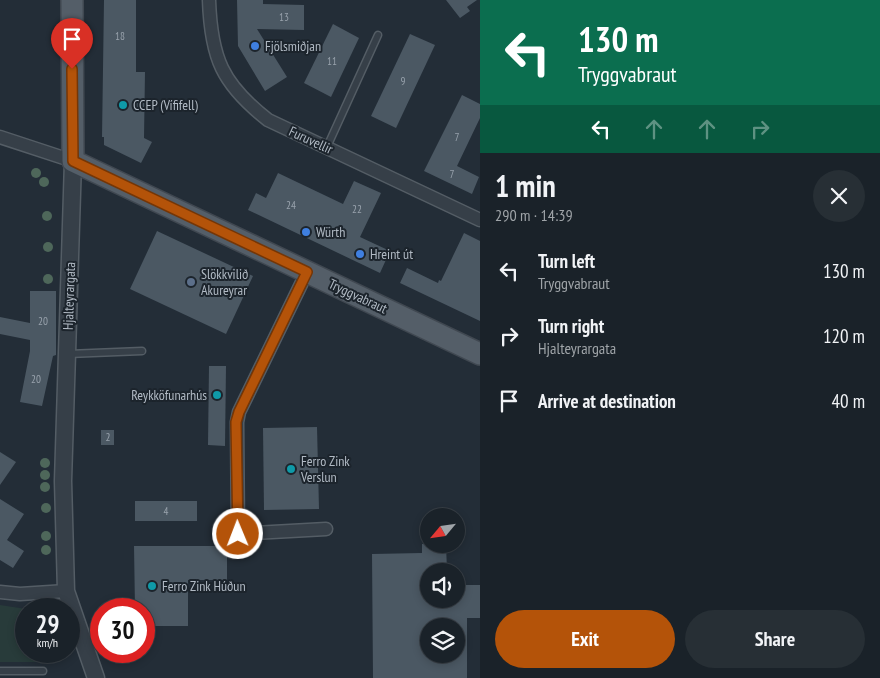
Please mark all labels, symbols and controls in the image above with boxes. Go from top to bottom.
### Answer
house number: 13 [279,10,289,24]
text: 130 m [578,16,659,62]
pin [51,18,93,69]
icon: left [495,20,560,85]
icon: arrive [58,25,86,53]
house number: 18 [115,29,125,43]
place label: Fjölsmiðjan [265,37,321,55]
marker: Fjölsmiðjan [249,40,261,52]
house number: 11 [327,54,337,68]
text: Tryggvabraut [578,60,677,88]
house number: 9 [401,74,406,88]
place label: CCEP (Vífifell) [133,96,199,114]
marker: CCEP (Vífifell) [117,99,129,111]
icon: left [587,115,615,143]
icon: ahead [640,115,668,143]
icon: ahead [693,115,721,143]
icon: right [746,115,774,143]
street label: Furuvellir [286,122,336,158]
house number: 7 [455,130,460,144]
text: 1 min [495,166,556,205]
house number: 7 [450,167,455,181]
button: close [813,170,865,222]
house number: 24 [286,198,296,212]
house number: 22 [352,202,362,216]
text: 290 m · 14:39 [495,205,573,225]
place label: Würth [316,223,345,241]
marker: Würth [300,226,312,238]
place label: Hreint út [370,245,413,263]
marker: Hreint út [354,248,366,260]
text: Turn left [538,249,595,273]
icon: left [495,257,523,285]
text: 130 m [823,259,865,283]
street label: Hjalteyrargata [59,262,79,330]
place label: Slökkvilið Akureyrar [201,265,248,299]
text: Tryggvabraut [538,273,610,293]
street label: Tryggvabraut [326,275,390,317]
marker: Slökkvilið Akureyrar [185,276,197,288]
house number: 20 [38,314,48,328]
text: Turn right [538,314,604,338]
icon: right [495,322,523,350]
text: 120 m [823,324,865,348]
text: Hjalteyrargata [538,338,616,358]
house number: 20 [31,372,41,386]
place label: Reykköfunarhús [131,386,207,404]
icon: arrive [495,387,523,415]
marker: Reykköfunarhús [211,389,223,401]
text: Arrive at destination [538,389,676,413]
text: 40 m [832,389,865,413]
house number: 2 [106,430,111,444]
place label: Ferro Zink Verslun [300,452,350,486]
marker: Ferro Zink Verslun [285,463,297,475]
house number: 4 [164,504,169,518]
position arrow [211,507,263,559]
north arrow [420,508,465,552]
map controls [420,508,465,663]
button: sound [420,563,465,608]
place label: Ferro Zink Húðun [162,577,246,595]
marker: Ferro Zink Húðun [146,580,158,592]
speed limit sign: 30 [90,598,155,663]
text: 29 [36,608,59,640]
button: Exit [495,610,675,668]
button: Share [685,610,865,668]
button: layers [420,618,465,663]
text: km/h [37,635,58,650]

